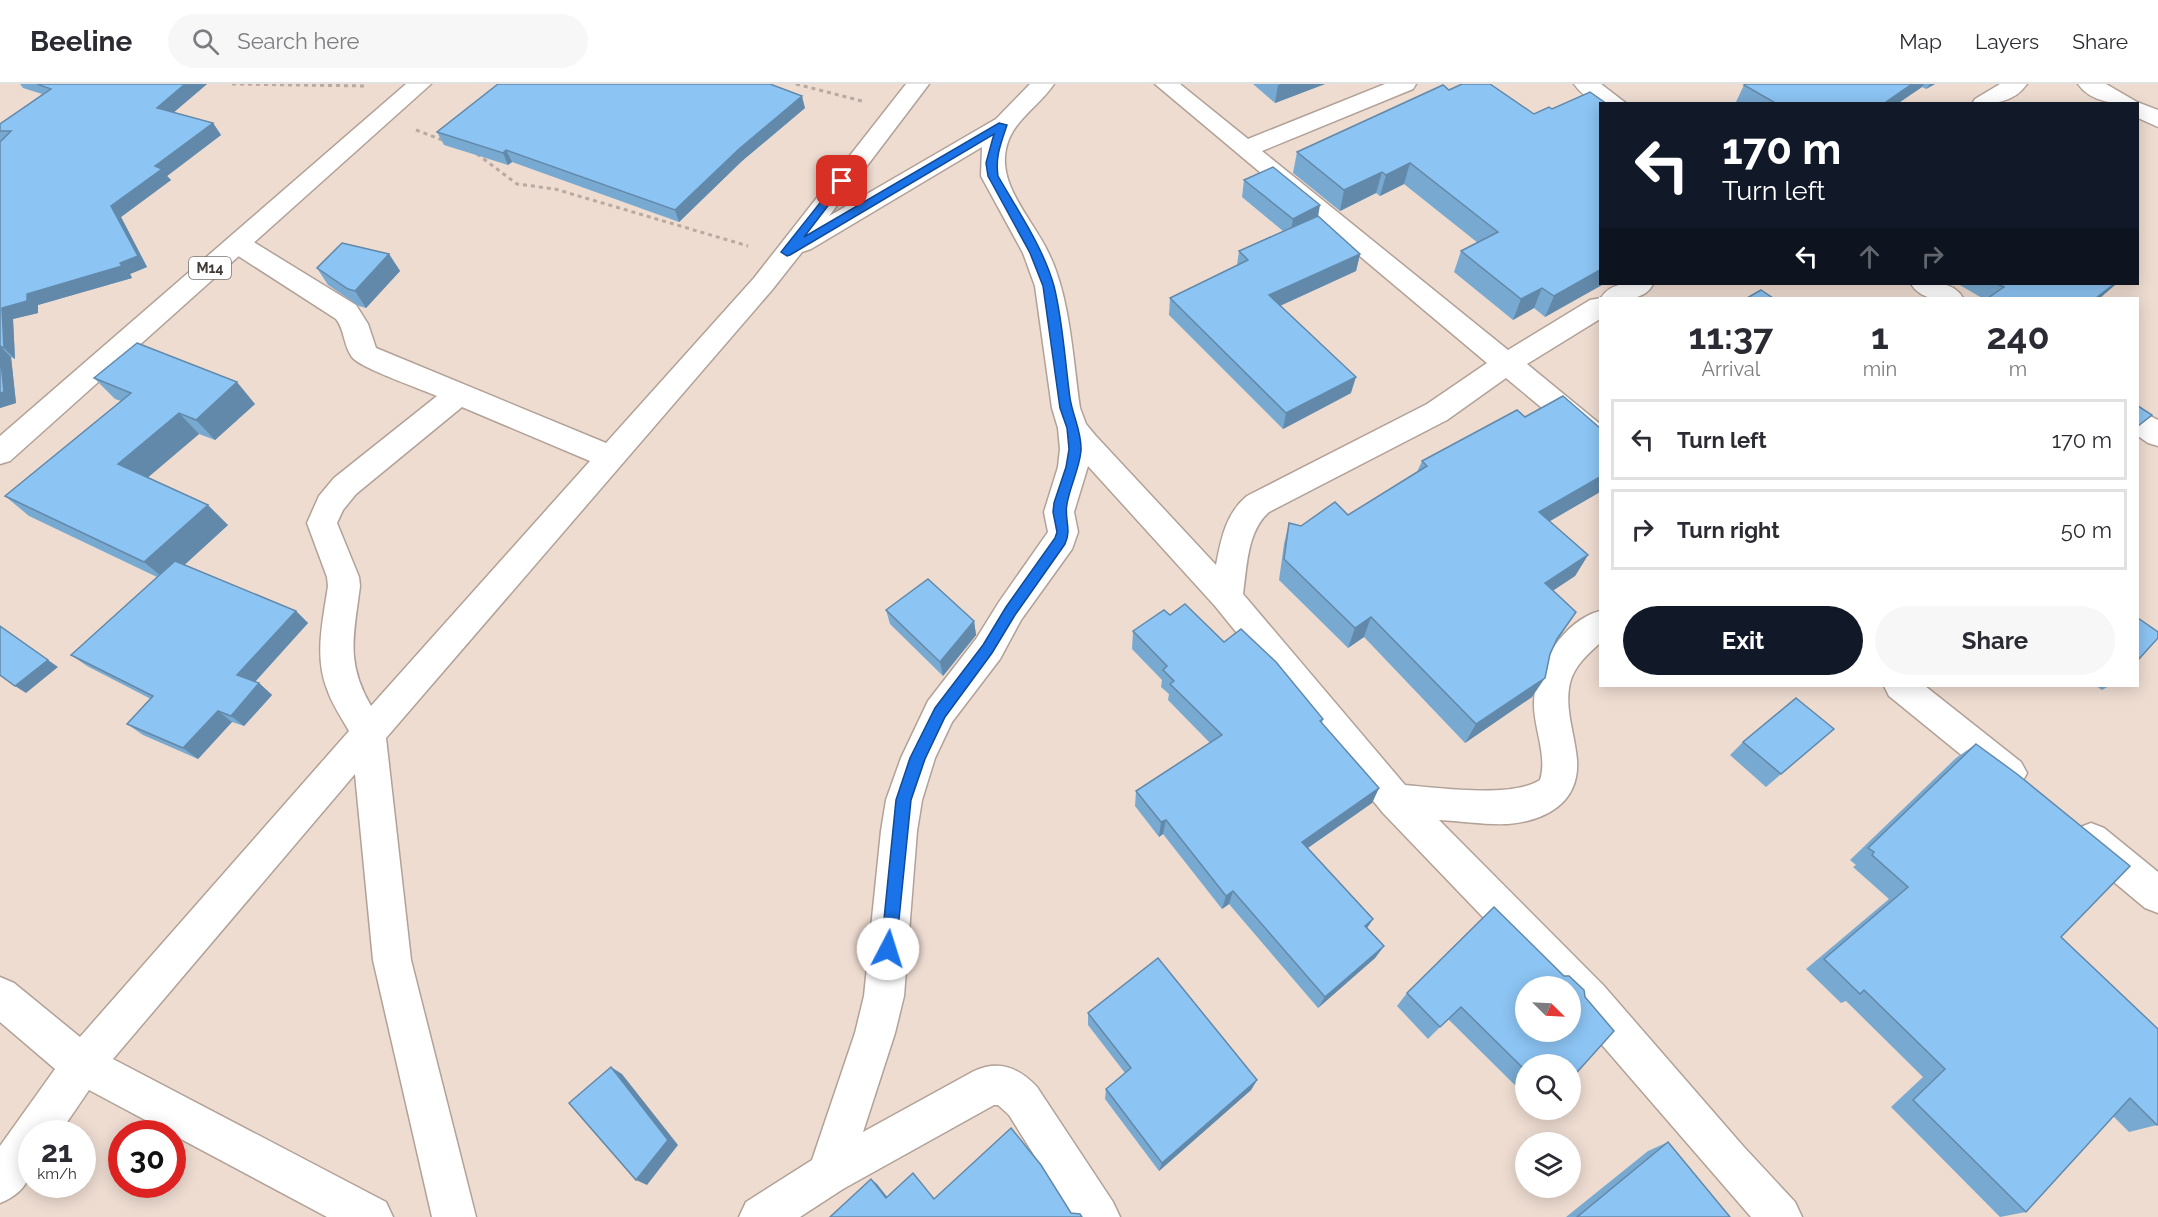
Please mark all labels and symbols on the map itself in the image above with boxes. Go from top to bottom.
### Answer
pin [816,155,867,206]
road number: M14 [189,257,231,279]
position arrow [856,917,920,981]
north arrow [1515,976,1581,1042]
speed limit sign: 30 [108,1120,186,1198]

